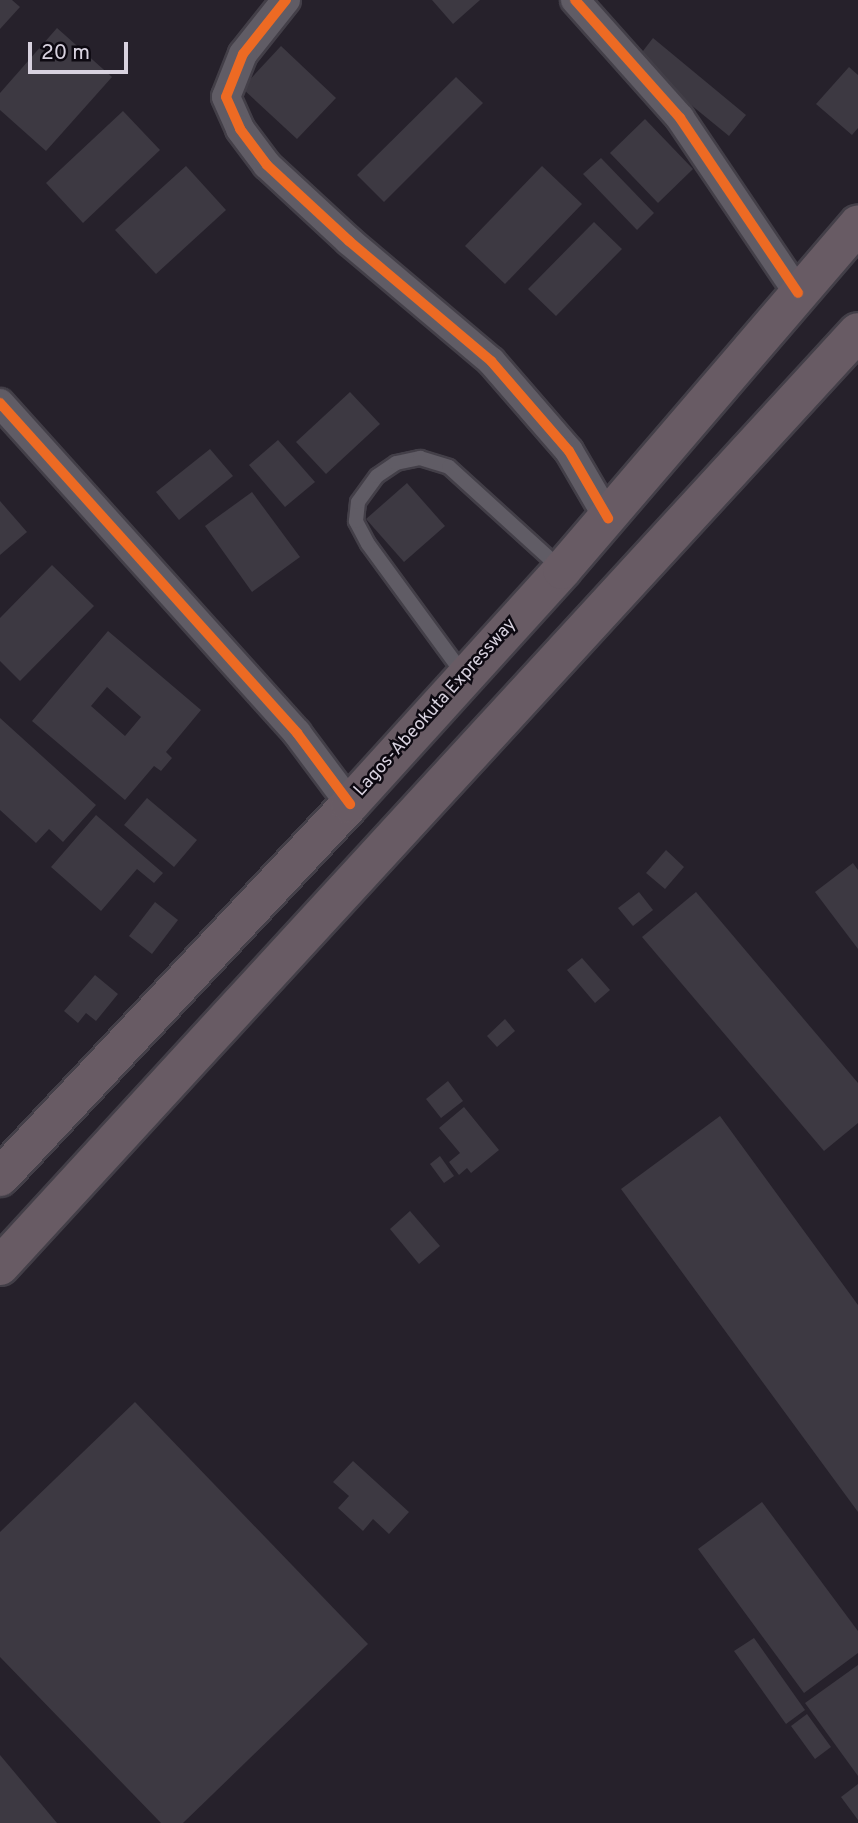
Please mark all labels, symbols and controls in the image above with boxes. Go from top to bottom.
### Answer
scale bar [32,28,131,72]
text: 20 m [41,40,90,67]
street label: Lagos-Abeokuta Expressway [350,615,522,801]

